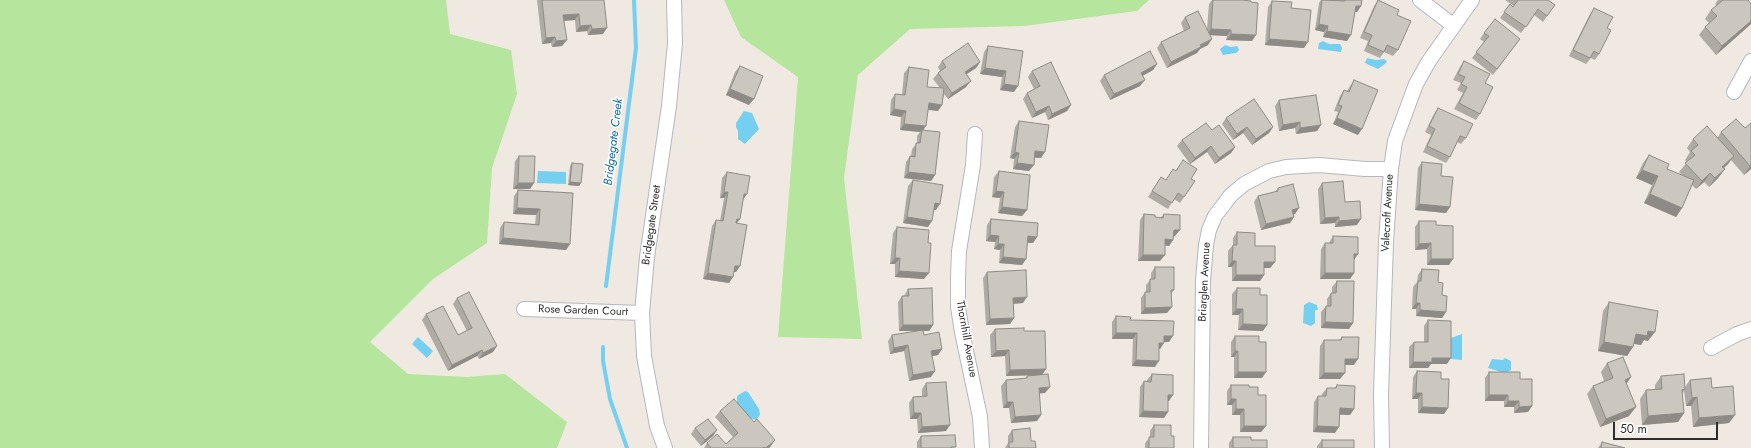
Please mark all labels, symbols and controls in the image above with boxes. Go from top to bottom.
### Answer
water label: Bridgegate Creek [602,98,626,186]
street label: Valecroft Avenue [1379,174,1397,252]
street label: Bridgegate Street [640,184,664,266]
street label: Briarglen Avenue [1196,242,1214,322]
street label: Thornhill Avenue [953,300,979,378]
street label: Rose Garden Court [538,303,628,319]
scale bar [1615,414,1720,440]
text: 50 m [1620,420,1647,438]

